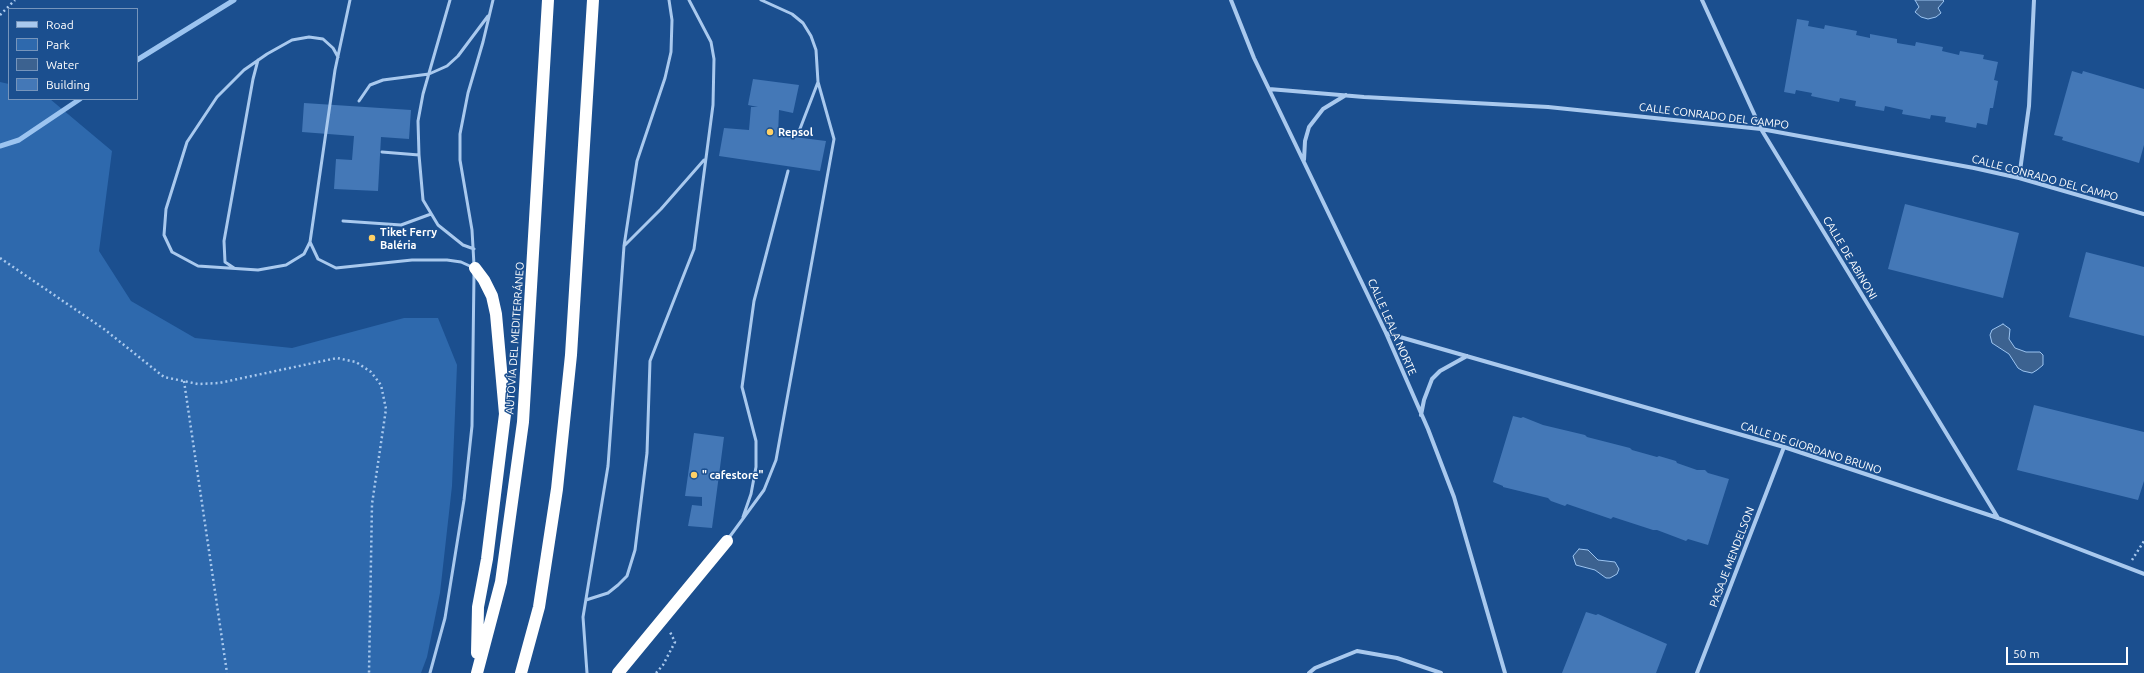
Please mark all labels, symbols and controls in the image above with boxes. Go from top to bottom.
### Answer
legend [8,8,138,100]
text: Road [46,18,74,31]
text: Park [46,38,70,51]
text: Water [46,58,79,71]
text: Building [46,78,90,91]
street label: CALLE CONRADO DEL CAMPO [1638,100,1790,132]
place label: Repsol [778,125,813,139]
marker: Repsol [765,127,775,137]
street label: CALLE CONRADO DEL CAMPO [1970,152,2120,204]
street label: CALLE DE ABINONI [1820,214,1880,302]
place label: Tiket Ferry Baléria [380,225,437,251]
marker: Tiket Ferry Baléria [367,233,377,243]
street label: AUTOVÍA DEL MEDITERRÁNEO [503,261,527,415]
street label: CALLE LEALA NORTE [1365,277,1419,377]
street label: CALLE DE GIORDANO BRUNO [1739,419,1883,477]
place label: " cafestore" [702,468,764,482]
marker: " cafestore" [689,470,699,480]
street label: PASAJE MENDELSON [1707,505,1757,609]
scale bar [2008,639,2130,665]
text: 50 m [2013,647,2040,660]

